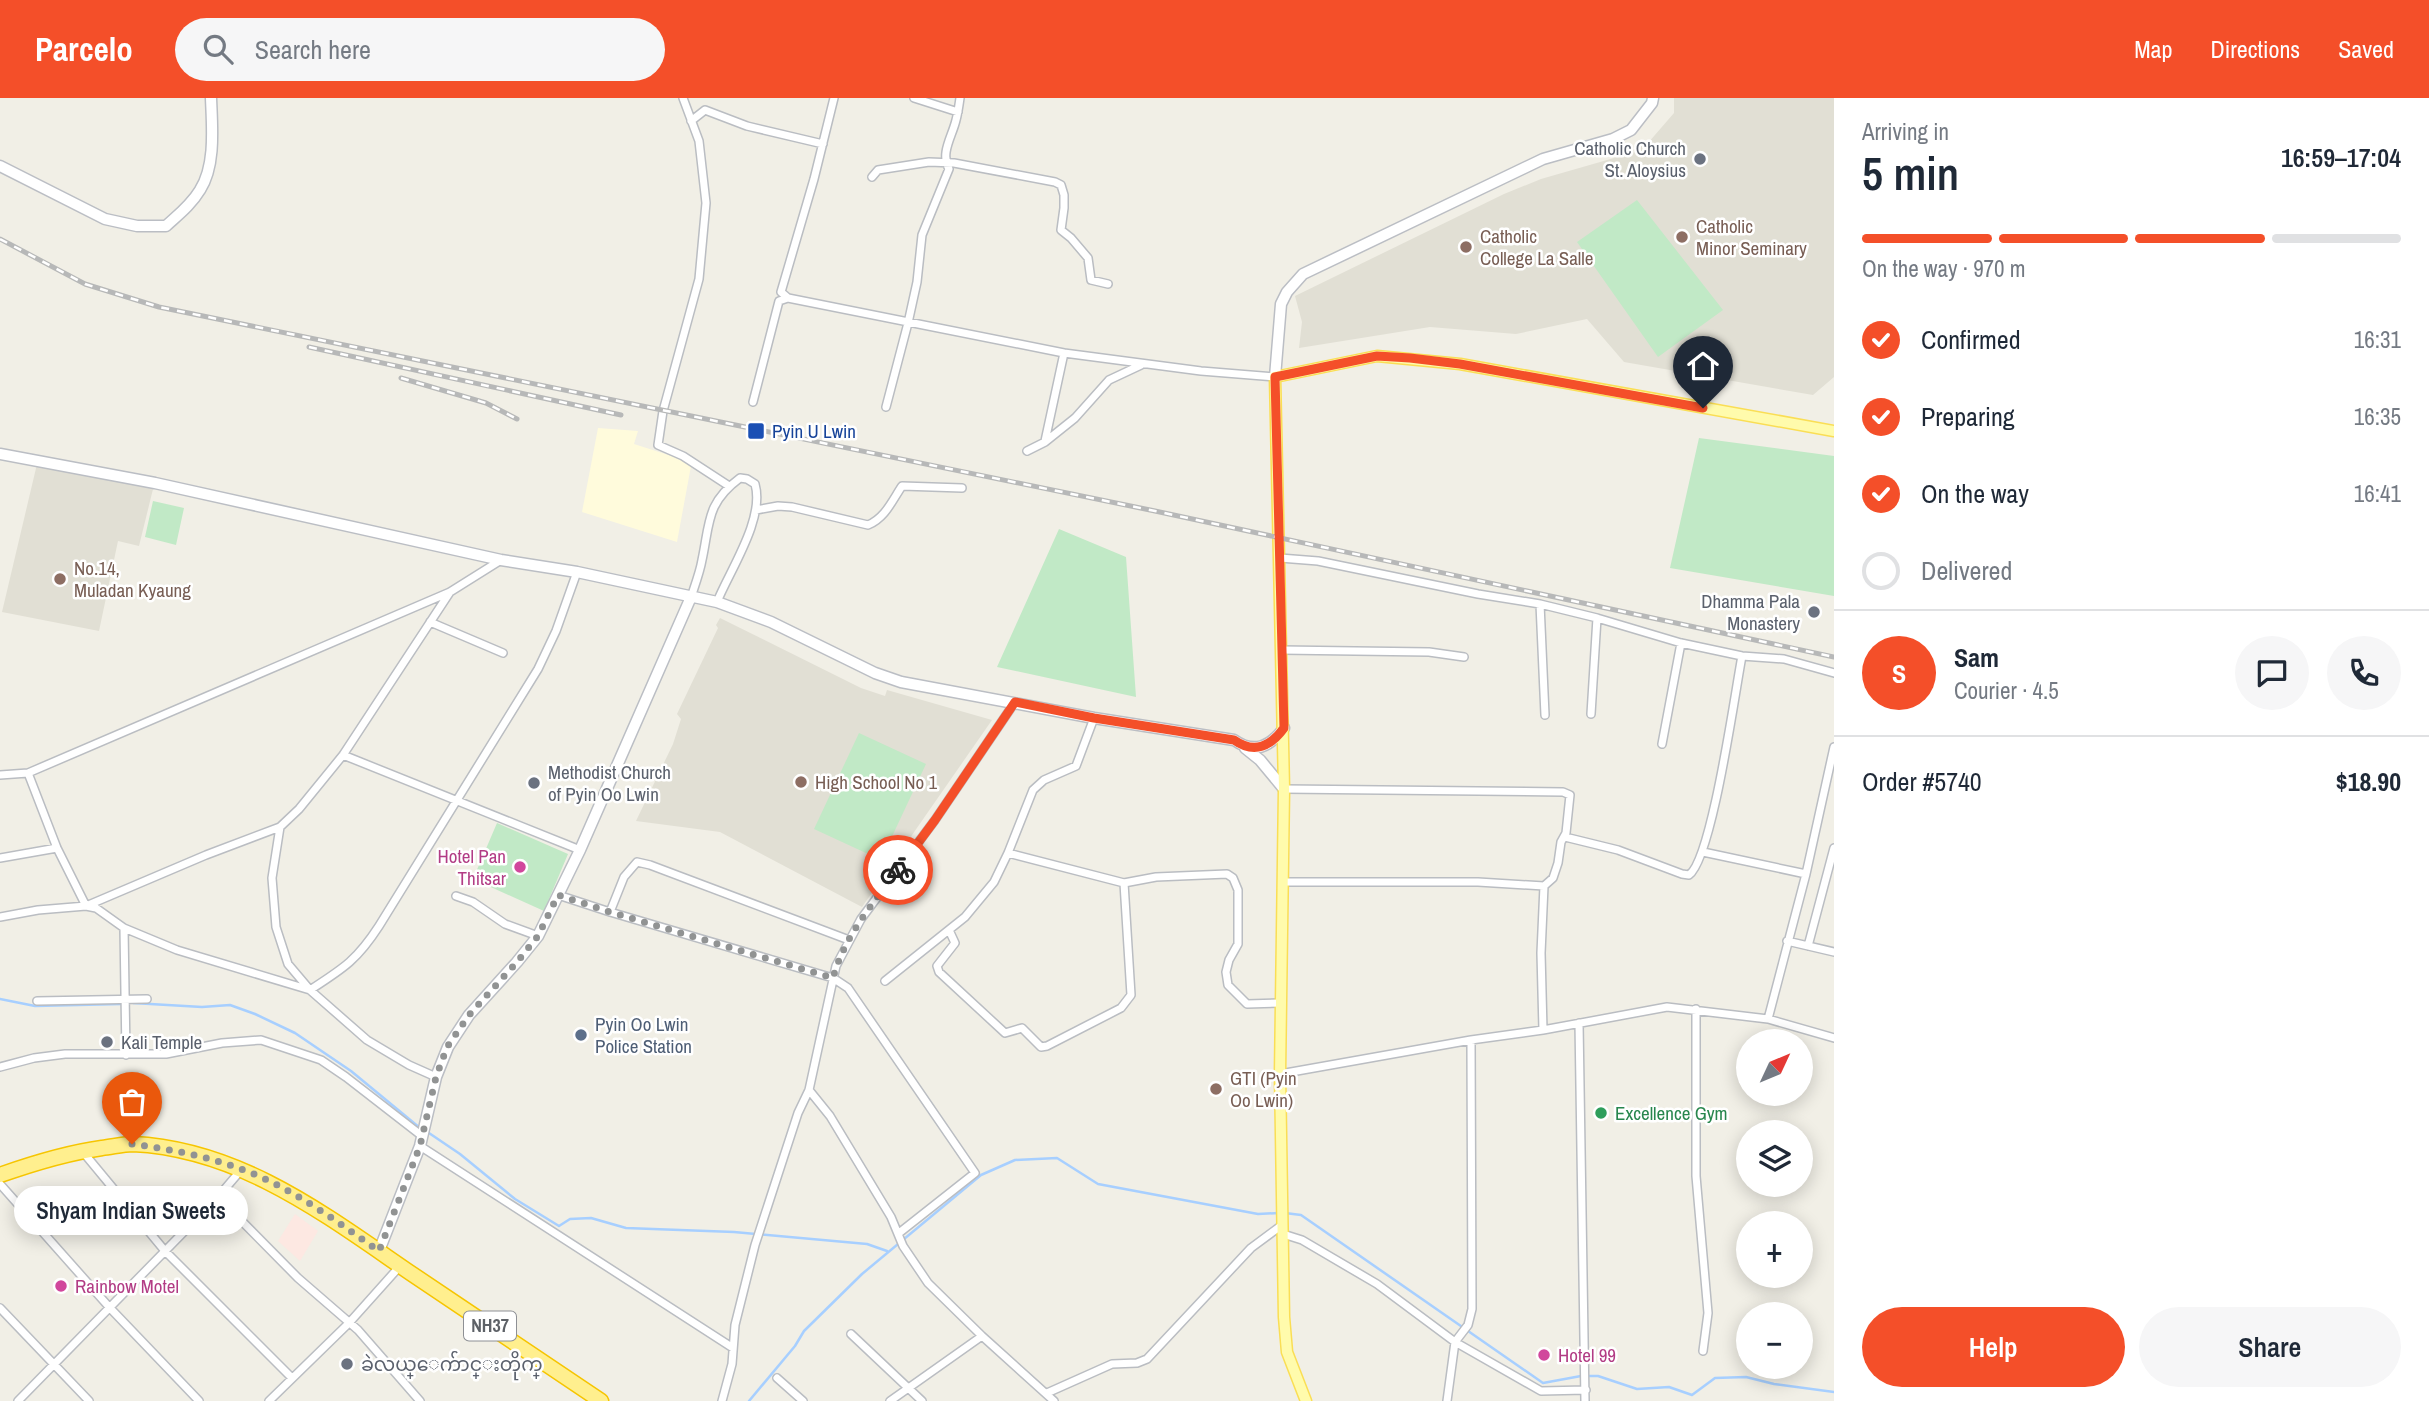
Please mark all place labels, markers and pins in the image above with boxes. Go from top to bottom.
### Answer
place label: Catholic Church St. Aloysius [1574,135,1686,183]
marker: Catholic Church St. Aloysius [1692,151,1708,167]
place label: Catholic Minor Seminary [1696,213,1807,261]
place label: Catholic College La Salle [1480,223,1593,271]
marker: Catholic Minor Seminary [1674,229,1690,245]
marker: Catholic College La Salle [1458,239,1474,255]
pin [1673,336,1733,408]
place label: Pyin U Lwin [772,418,856,444]
marker: Pyin U Lwin [746,421,766,441]
place label: No.14, Muladan Kyaung [74,555,191,603]
marker: No.14, Muladan Kyaung [52,571,68,587]
place label: Dhamma Pala Monastery [1701,588,1800,636]
marker: Dhamma Pala Monastery [1806,604,1822,620]
place label: Methodist Church of Pyin Oo Lwin [548,759,671,807]
place label: High School No 1 [815,769,937,795]
marker: High School No 1 [793,774,809,790]
marker: Methodist Church of Pyin Oo Lwin [526,775,542,791]
place label: Hotel Pan Thitsar [438,843,507,891]
marker: Hotel Pan Thitsar [512,859,528,875]
place label: Pyin Oo Lwin Police Station [595,1011,692,1059]
marker: Pyin Oo Lwin Police Station [573,1027,589,1043]
place label: Kali Temple [121,1029,202,1055]
marker: Kali Temple [99,1034,115,1050]
place label: GTI (Pyin Oo Lwin) [1230,1065,1297,1113]
pin [102,1072,162,1144]
marker: GTI (Pyin Oo Lwin) [1208,1081,1224,1097]
place label: Excellence Gym [1615,1100,1728,1126]
marker: Excellence Gym [1593,1105,1609,1121]
callout: Shyam Indian Sweets [15,1186,249,1235]
place label: Rainbow Motel [75,1273,179,1299]
marker: Rainbow Motel [53,1278,69,1294]
place label: Hotel 99 [1558,1342,1616,1368]
marker: Hotel 99 [1536,1347,1552,1363]
place label: ခဲလယ္ေက်ာင္းတိုက္ [361,1350,543,1381]
marker: ခဲလယ္ေက်ာင္းတိုက္ [339,1356,355,1372]

